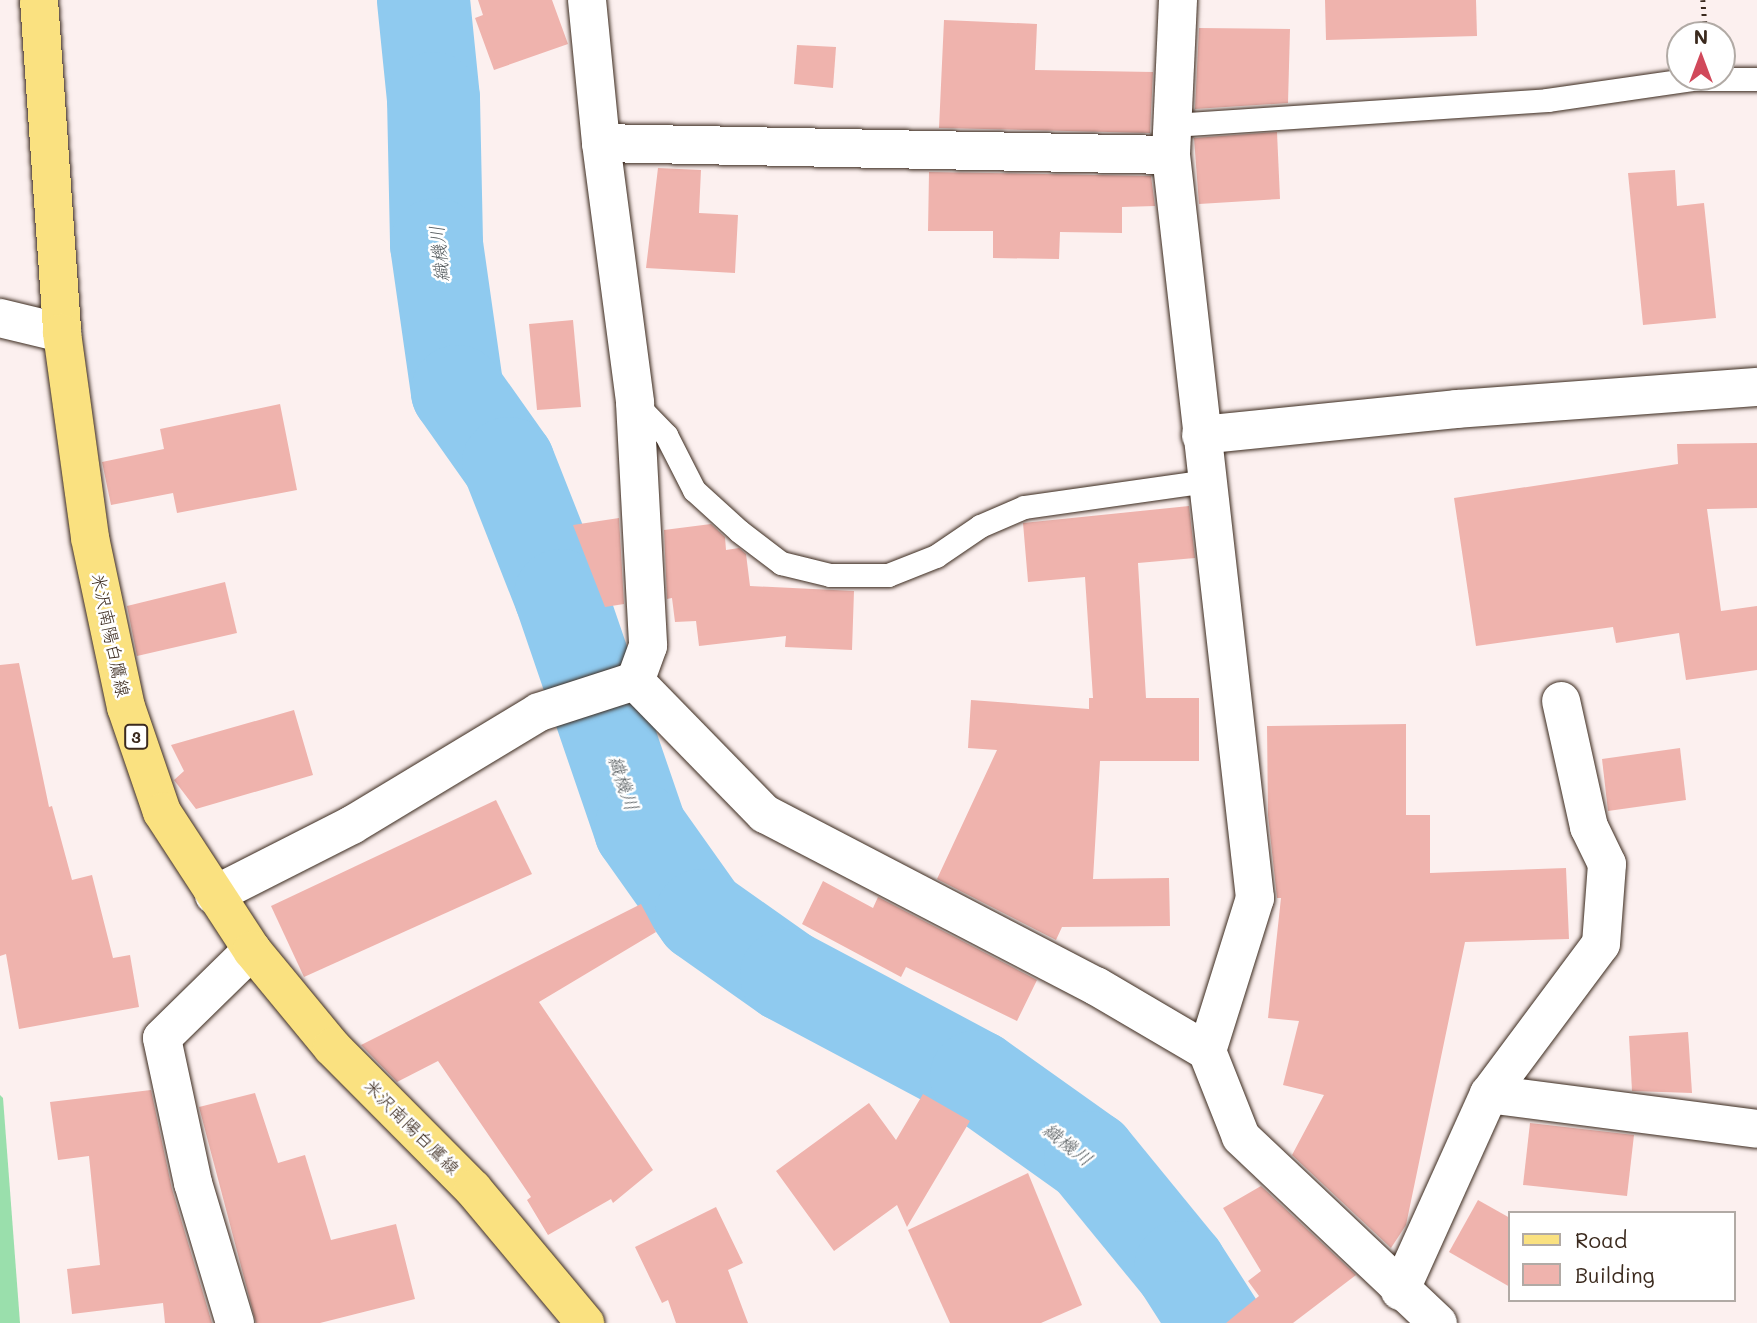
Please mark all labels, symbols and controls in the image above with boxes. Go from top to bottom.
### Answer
north arrow [1666,21,1736,91]
text: N [1694,24,1708,49]
water label: 織機川 [425,224,453,284]
street label: 米沢南陽白鷹線 [87,571,135,699]
road number: 3 [124,724,148,750]
water label: 織機川 [604,752,644,814]
street label: 米沢南陽白鷹線 [360,1075,464,1179]
water label: 織機川 [1039,1117,1097,1171]
legend [1508,1211,1736,1302]
text: Road [1575,1226,1627,1253]
text: Building [1575,1261,1655,1288]

